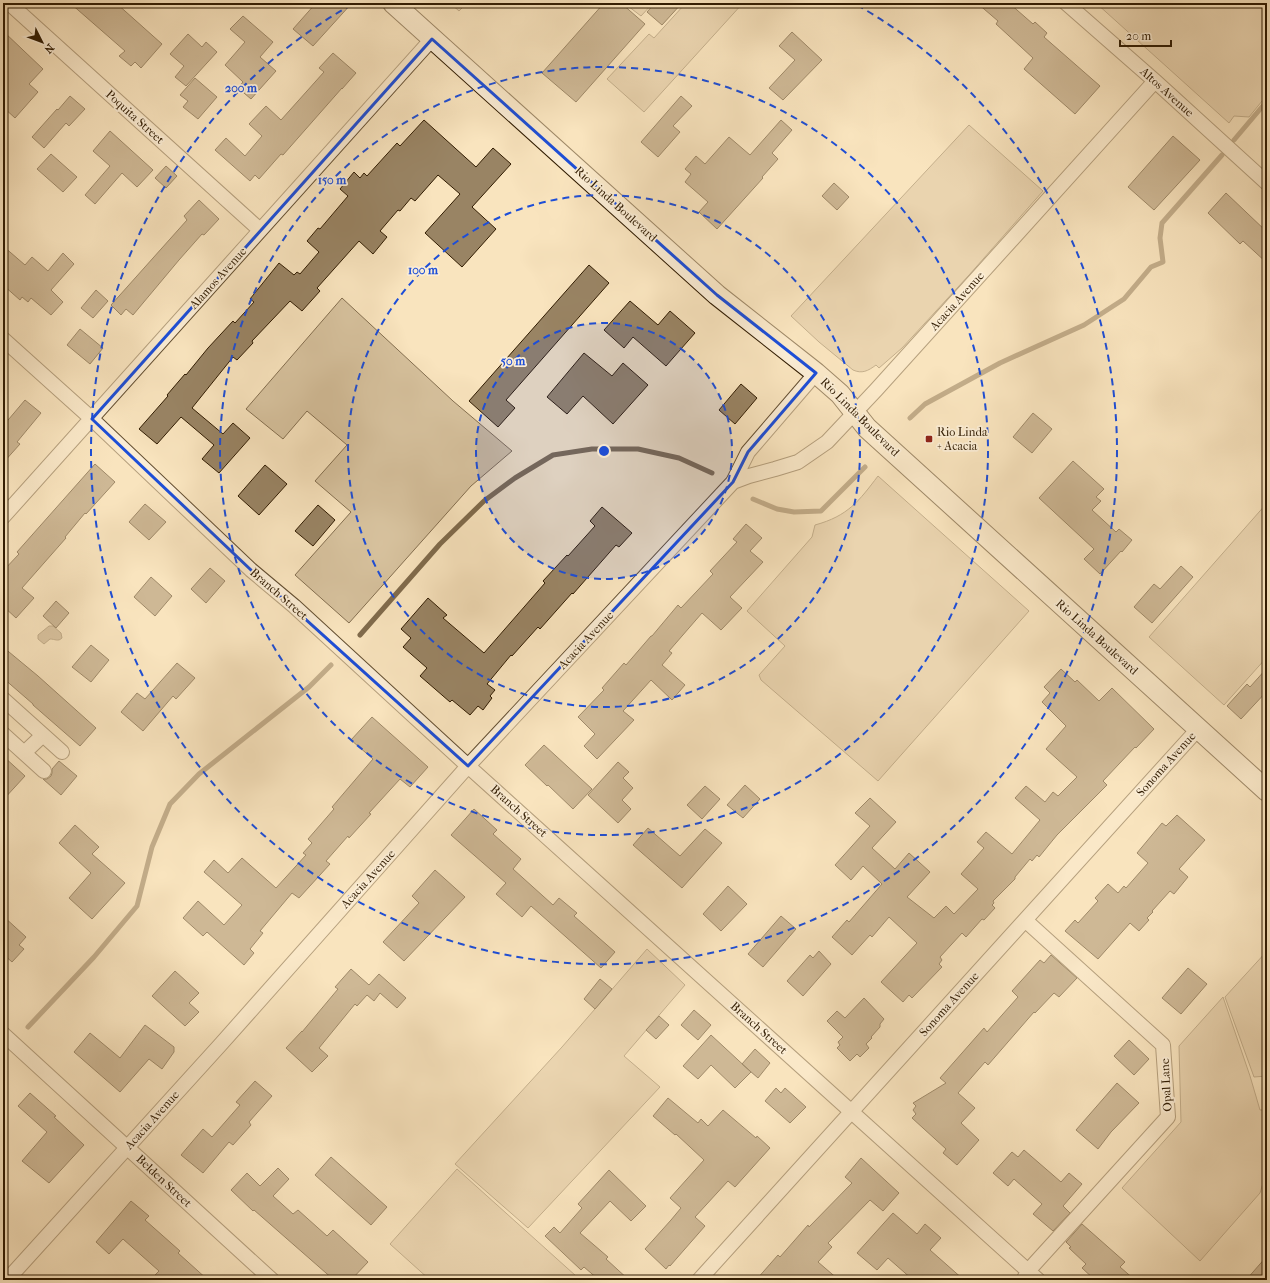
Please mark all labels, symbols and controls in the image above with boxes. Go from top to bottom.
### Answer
north arrow [22,22,62,62]
scale bar [1120,22,1171,48]
text: 20 m [1126,29,1151,43]
text: N [41,41,57,56]
street label: Altos Avenue [1137,64,1197,120]
text: 200 m [225,81,258,95]
street label: Poquita Street [103,87,168,147]
street label: Rio Linda Boulevard [572,163,660,245]
text: 150 m [318,173,347,187]
street label: Alamos Avenue [186,244,249,313]
text: 100 m [408,263,439,277]
street label: Acacia Avenue [926,269,987,334]
text: 50 m [501,354,526,368]
street label: Rio Linda Boulevard [818,375,903,460]
place label: Rio Linda + Acacia [937,425,988,453]
marker: Rio Linda + Acacia [924,434,934,444]
centre of rings [597,444,611,458]
street label: Branch Street [247,565,311,623]
street label: Rio Linda Boulevard [1053,596,1141,678]
street label: Acacia Avenue [555,608,617,673]
street label: Sonoma Avenue [1133,729,1199,799]
street label: Branch Street [488,782,551,841]
street label: Acacia Avenue [337,847,398,912]
street label: Sonoma Avenue [916,969,982,1039]
street label: Branch Street [728,999,791,1058]
street label: Opal Lane [1158,1058,1174,1112]
street label: Acacia Avenue [121,1088,182,1153]
street label: Belden Street [133,1152,195,1211]

